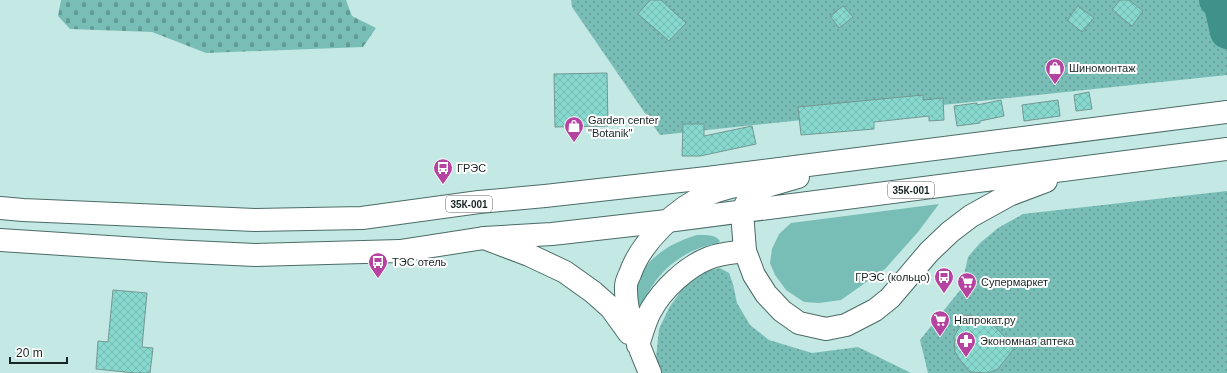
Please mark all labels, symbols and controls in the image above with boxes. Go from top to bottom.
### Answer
shop icon: Шиномонтаж [1044,57,1066,85]
place label: Шиномонтаж [1069,62,1136,74]
place label: Garden center "Botanik" [588,114,659,139]
shop icon: Garden center "Botanik" [563,115,585,143]
bus stop icon: ГРЭС [432,157,454,185]
place label: ГРЭС [457,162,486,174]
road number: 35К-001 [888,182,934,198]
road number: 35К-001 [446,196,492,212]
bus stop icon: ТЭС отель [367,251,389,279]
place label: ТЭС отель [392,256,447,268]
bus stop icon: ГРЭС (кольцо) [933,266,955,294]
place label: ГРЭС (кольцо) [855,271,930,283]
supermarket icon: Супермаркет [956,271,978,299]
place label: Супермаркет [981,276,1048,288]
supermarket icon: Напрокат.ру [929,309,951,337]
place label: Напрокат.ру [954,314,1016,326]
pharmacy icon: Экономная аптека [955,330,977,358]
place label: Экономная аптека [980,335,1075,347]
scale bar [10,339,67,365]
text: 20 m [16,346,43,360]

